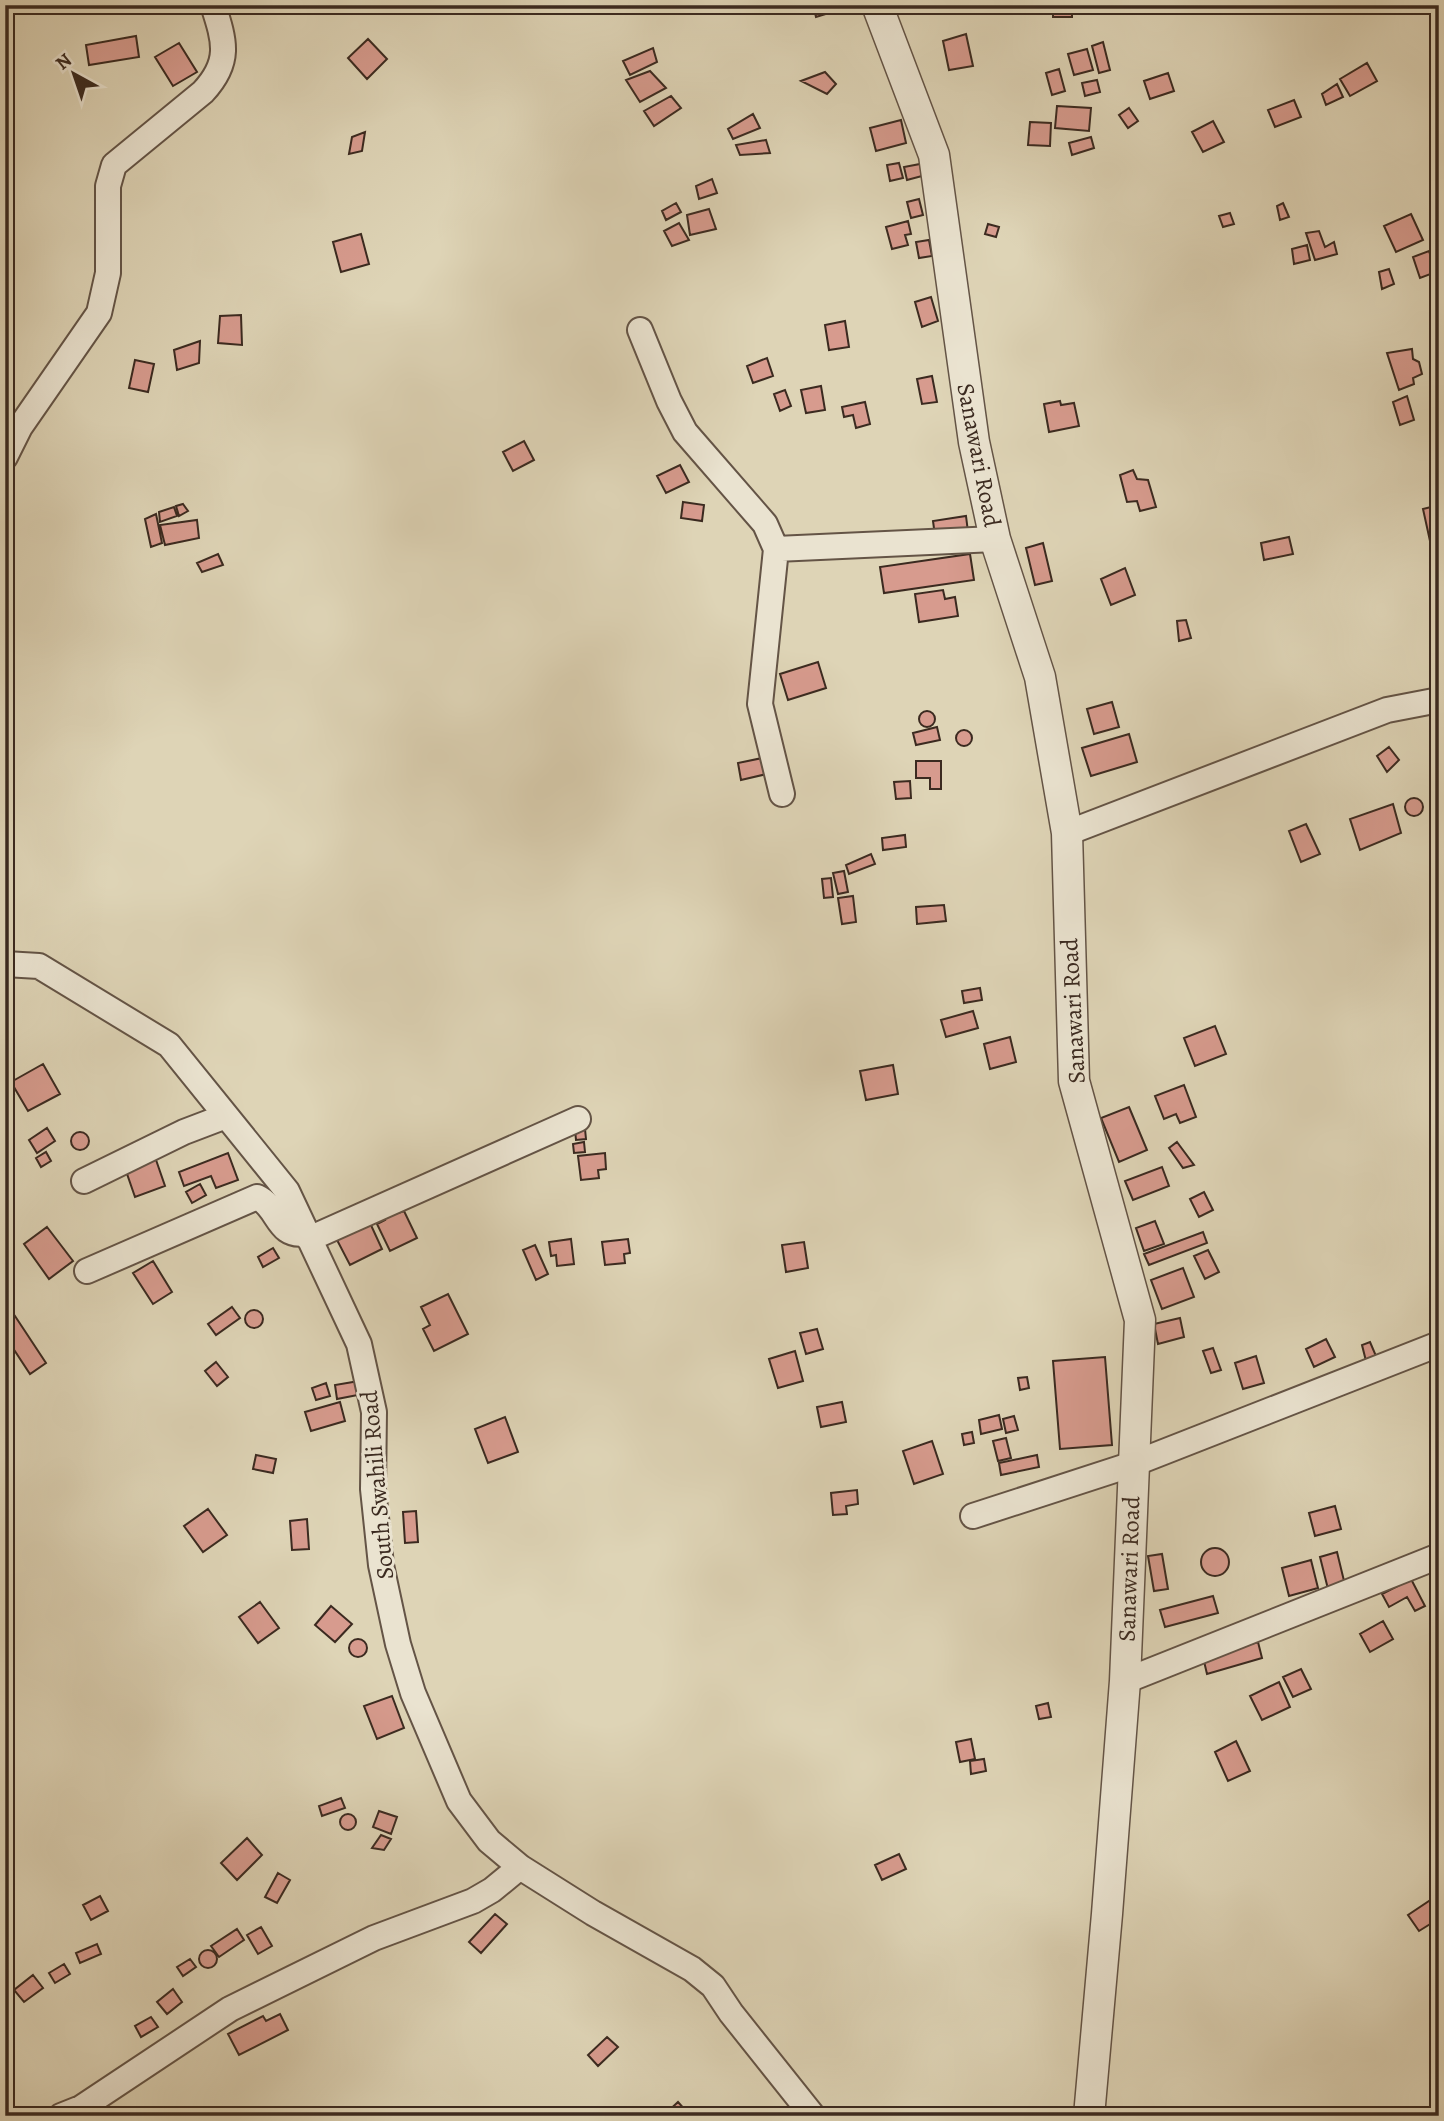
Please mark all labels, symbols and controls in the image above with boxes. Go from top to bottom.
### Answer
north arrow [38,38,108,108]
text: N [50,47,77,76]
street label: Sanawari Road [949,380,1009,530]
street label: Sanawari Road [1053,937,1093,1085]
street label: South Swahili Road [353,1389,401,1581]
street label: Sanawari Road [1110,1496,1148,1642]

